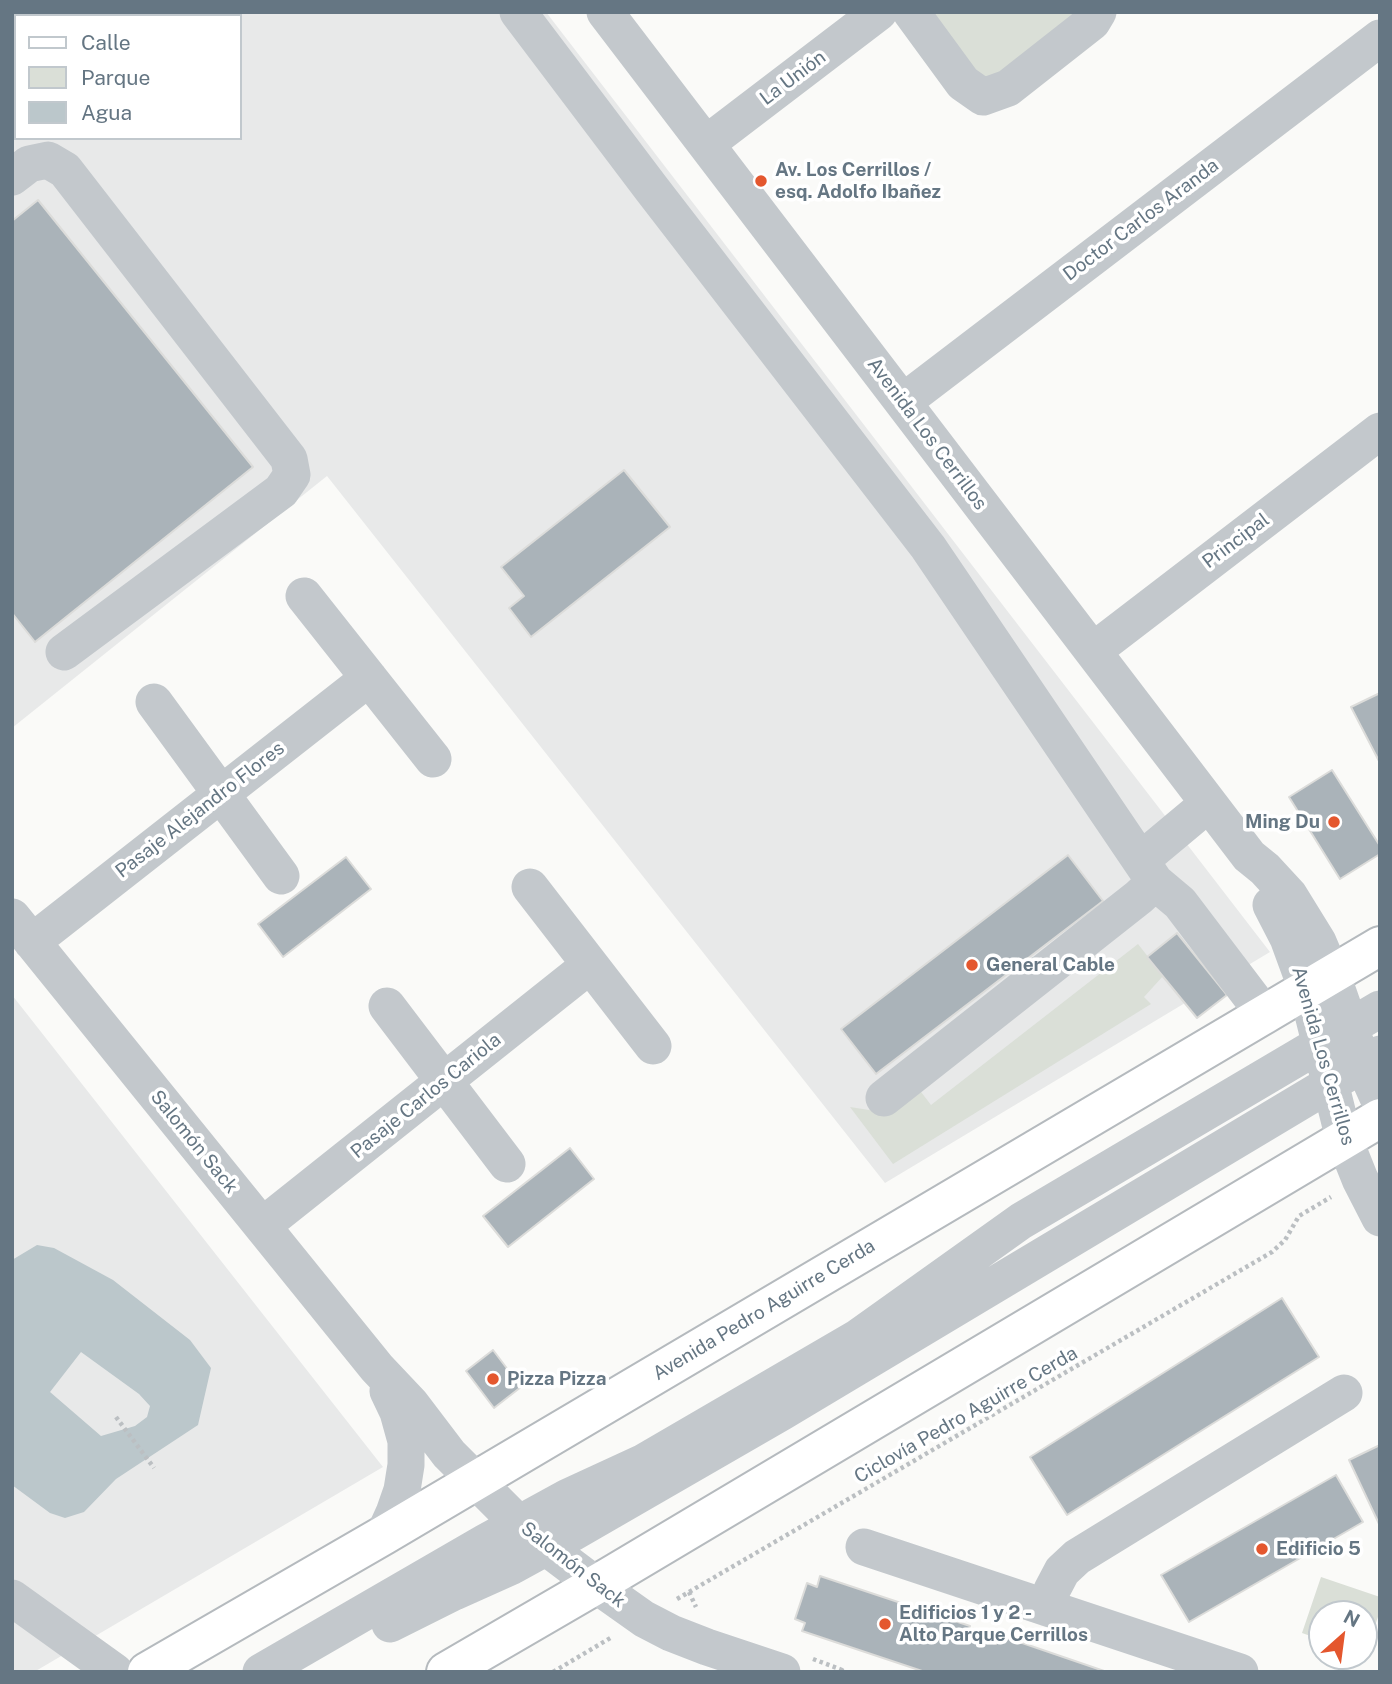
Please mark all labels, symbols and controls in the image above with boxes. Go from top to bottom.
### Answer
legend [14,14,242,140]
text: Calle [81,30,131,55]
street label: La Unión [756,46,830,110]
text: Parque [81,65,150,90]
text: Agua [81,100,132,125]
street label: Doctor Carlos Aranda [1059,154,1223,286]
place label: Av. Los Cerrillos / esq. Adolfo Ibañez [775,159,941,203]
marker: Av. Los Cerrillos / esq. Adolfo Ibañez [753,173,769,189]
street label: Avenida Los Cerrillos [862,353,992,515]
street label: Principal [1198,508,1274,574]
street label: Pasaje Alejandro Flores [111,737,289,883]
place label: Ming Du [1245,811,1320,833]
marker: Ming Du [1326,814,1342,830]
place label: General Cable [986,954,1115,976]
marker: General Cable [964,957,980,973]
street label: Avenida Los Cerrillos [1287,964,1359,1148]
street label: Pasaje Carlos Cariola [346,1028,506,1164]
street label: Salomón Sack [145,1086,243,1198]
street label: Avenida Pedro Aguirre Cerda [649,1235,879,1385]
street label: Ciclovía Pedro Aguirre Cerda [850,1342,1082,1488]
place label: Pizza Pizza [507,1368,606,1390]
marker: Pizza Pizza [485,1371,501,1387]
street label: Salomón Sack [516,1517,630,1613]
place label: Edificio 5 [1276,1538,1361,1560]
marker: Edificio 5 [1254,1541,1270,1557]
north arrow [1308,1600,1378,1670]
place label: Edificios 1 y 2 - Alto Parque Cerrillos [899,1602,1088,1646]
text: N [1340,1605,1364,1631]
marker: Edificios 1 y 2 - Alto Parque Cerrillos [877,1616,893,1632]

